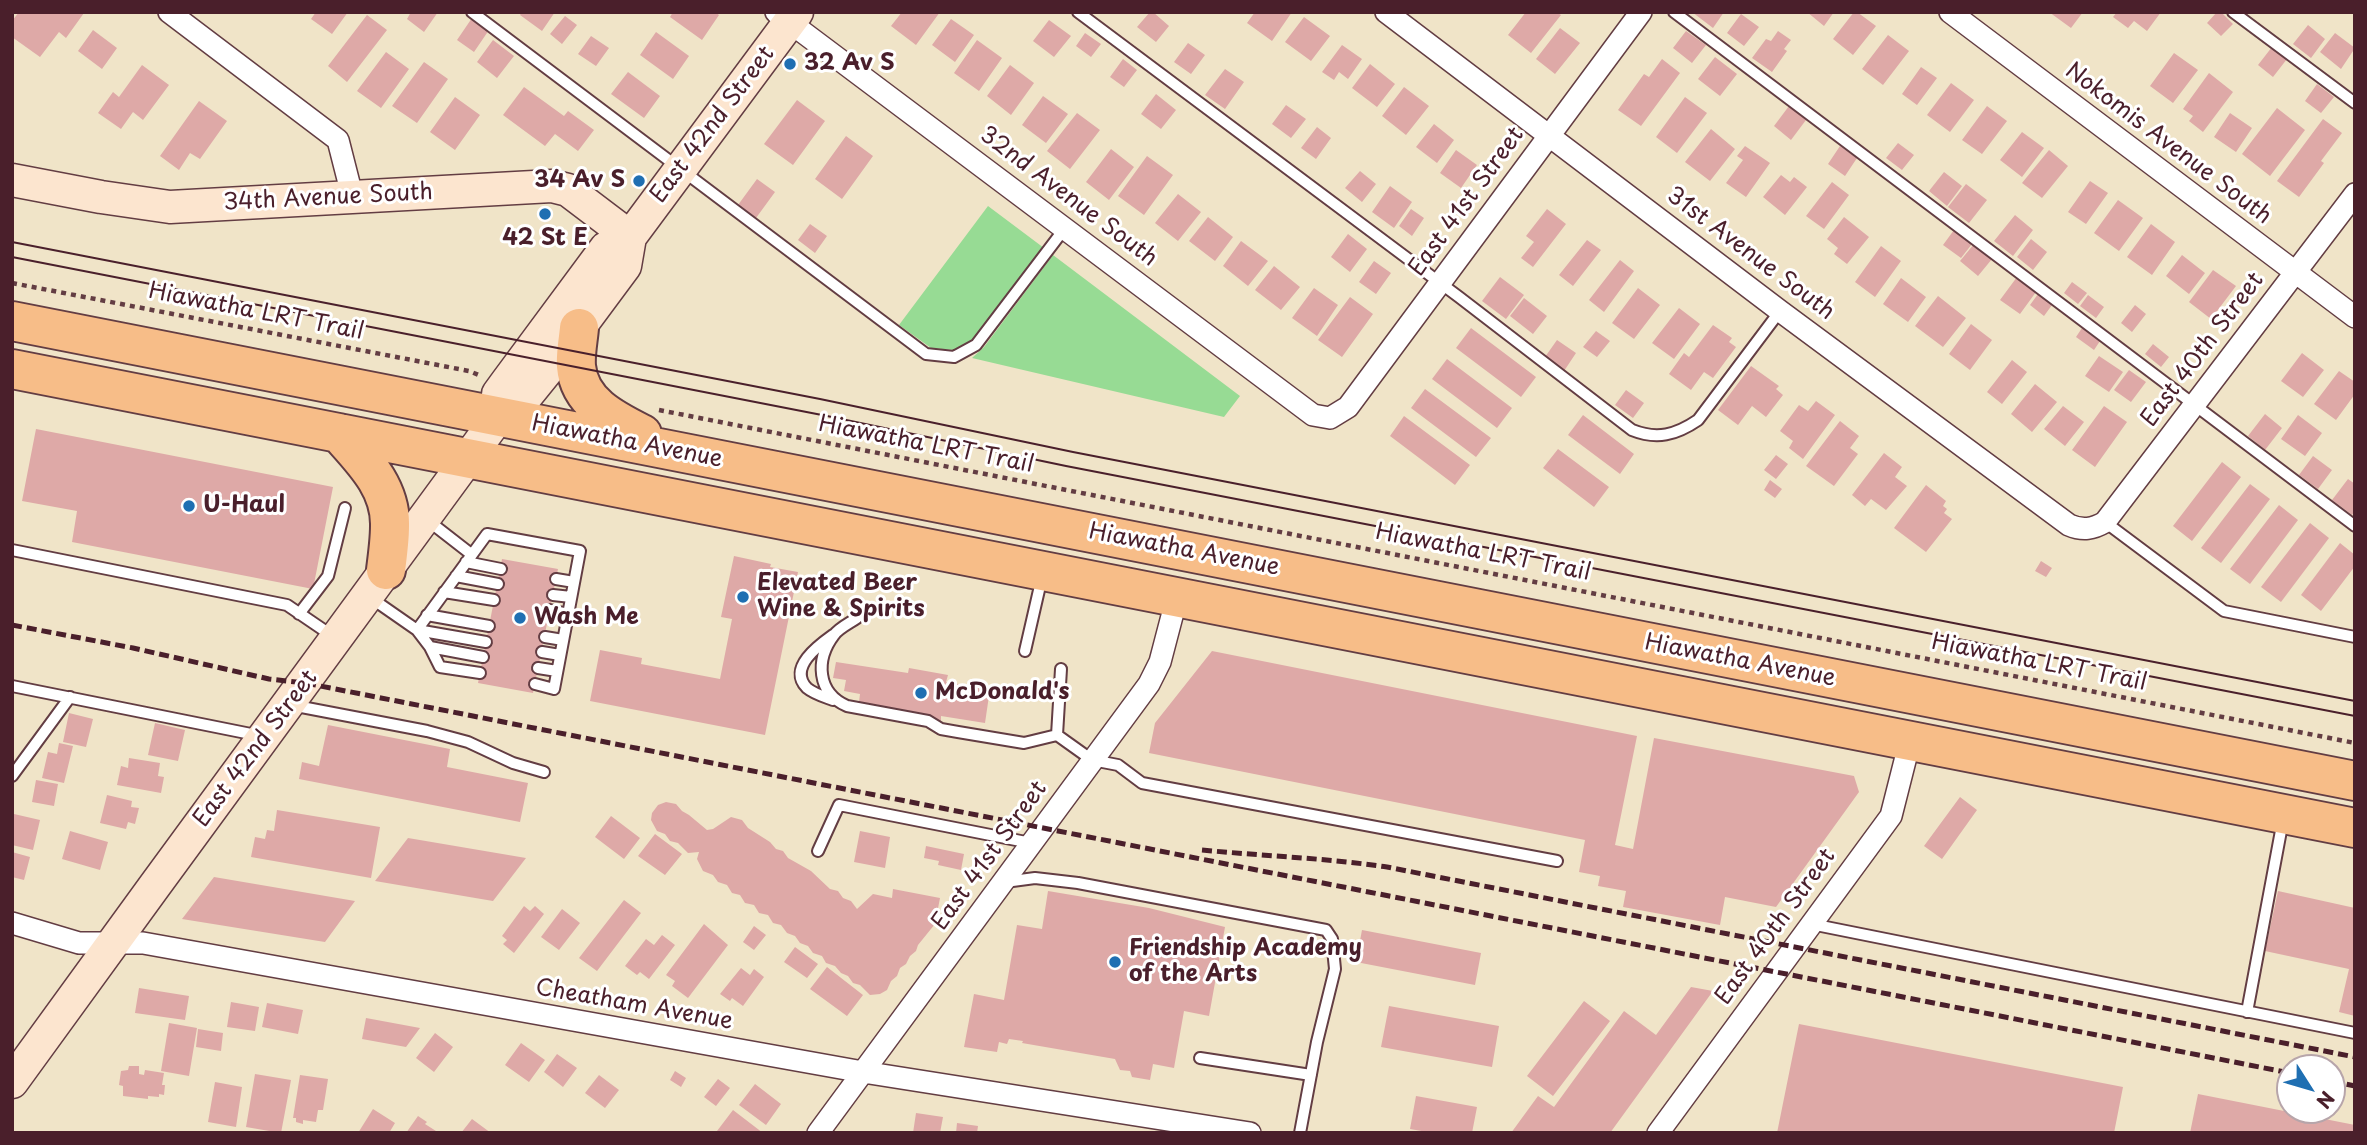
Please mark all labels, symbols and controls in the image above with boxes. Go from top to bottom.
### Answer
street label: East 42nd Street [645,41,781,209]
place label: 32 Av S [804,50,895,78]
marker: 32 Av S [782,56,798,72]
street label: Nokomis Avenue South [2059,57,2277,231]
street label: 32nd Avenue South [974,121,1162,273]
street label: East 41st Street [1404,122,1530,282]
place label: 34 Av S [534,167,625,195]
marker: 34 Av S [631,173,647,189]
street label: 34th Avenue South [223,179,433,217]
street label: 31st Avenue South [1660,182,1840,326]
marker: 42 St E [537,206,553,222]
place label: 42 St E [502,225,588,253]
street label: East 40th Street [2136,267,2270,433]
street label: Hiawatha LRT Trail [146,278,366,346]
street label: Hiawatha Avenue [529,410,725,474]
street label: Hiawatha LRT Trail [816,411,1036,479]
place label: U-Haul [203,492,285,520]
marker: U-Haul [181,498,197,514]
street label: Hiawatha Avenue [1086,518,1282,582]
street label: Hiawatha LRT Trail [1373,519,1593,587]
place label: Elevated Beer Wine & Spirits [757,570,925,624]
marker: Elevated Beer Wine & Spirits [735,589,751,605]
place label: Wash Me [534,604,639,632]
marker: Wash Me [512,610,528,626]
street label: Hiawatha Avenue [1642,629,1838,693]
street label: Hiawatha LRT Trail [1929,629,2149,697]
street label: East 42nd Street [188,665,324,833]
place label: McDonald's [935,679,1069,707]
marker: McDonald's [913,685,929,701]
street label: East 41st Street [927,776,1053,936]
street label: East 40th Street [1710,844,1842,1010]
place label: Friendship Academy of the Arts [1129,935,1362,989]
marker: Friendship Academy of the Arts [1107,954,1123,970]
street label: Cheatham Avenue [533,974,735,1036]
north arrow [2276,1054,2346,1124]
text: N [2310,1086,2342,1115]

